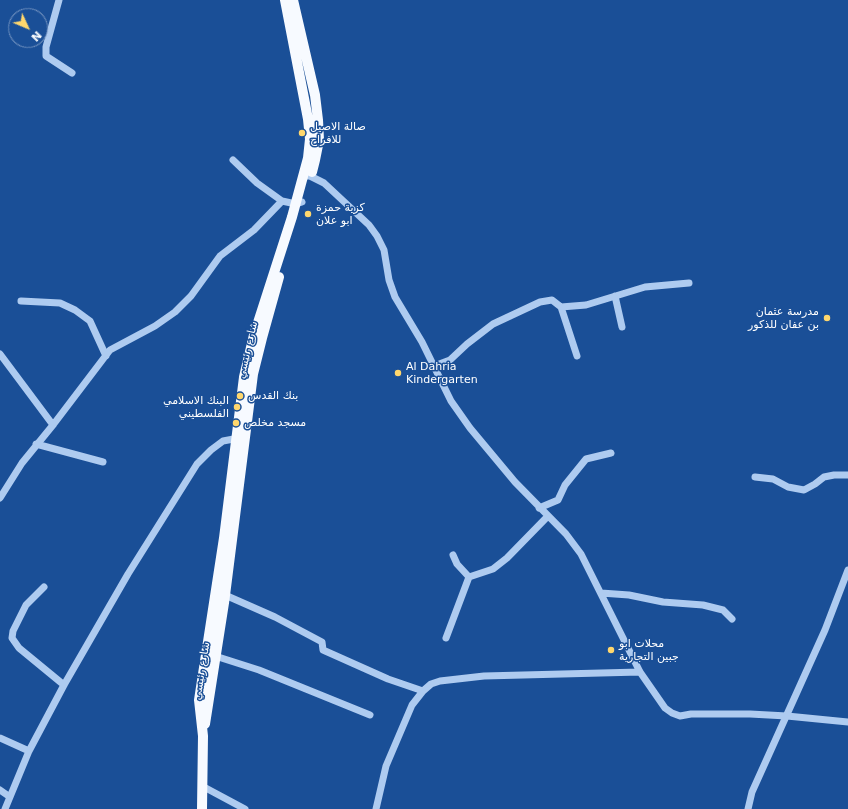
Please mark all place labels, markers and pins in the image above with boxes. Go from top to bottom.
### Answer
place label: صالة الاصيل للافراح [310,120,366,146]
marker: صالة الاصيل للافراح [297,128,307,138]
place label: كزية حمزة ابو علان [316,201,365,227]
marker: كزية حمزة ابو علان [303,209,313,219]
place label: مدرسة عثمان بن عفان للذكور [748,305,819,331]
marker: مدرسة عثمان بن عفان للذكور [822,313,832,323]
place label: Al Dahria Kindergarten [406,360,478,386]
marker: Al Dahria Kindergarten [393,368,403,378]
place label: بنك القدس [248,389,298,403]
marker: بنك القدس [235,391,245,401]
place label: البنك الاسلامي الفلسطيني [163,394,229,420]
marker: البنك الاسلامي الفلسطيني [232,402,242,412]
place label: مسجد مخلص [244,416,306,430]
marker: مسجد مخلص [231,418,241,428]
place label: محلات ابو جبين التجارية [619,637,679,663]
marker: محلات ابو جبين التجارية [606,645,616,655]

